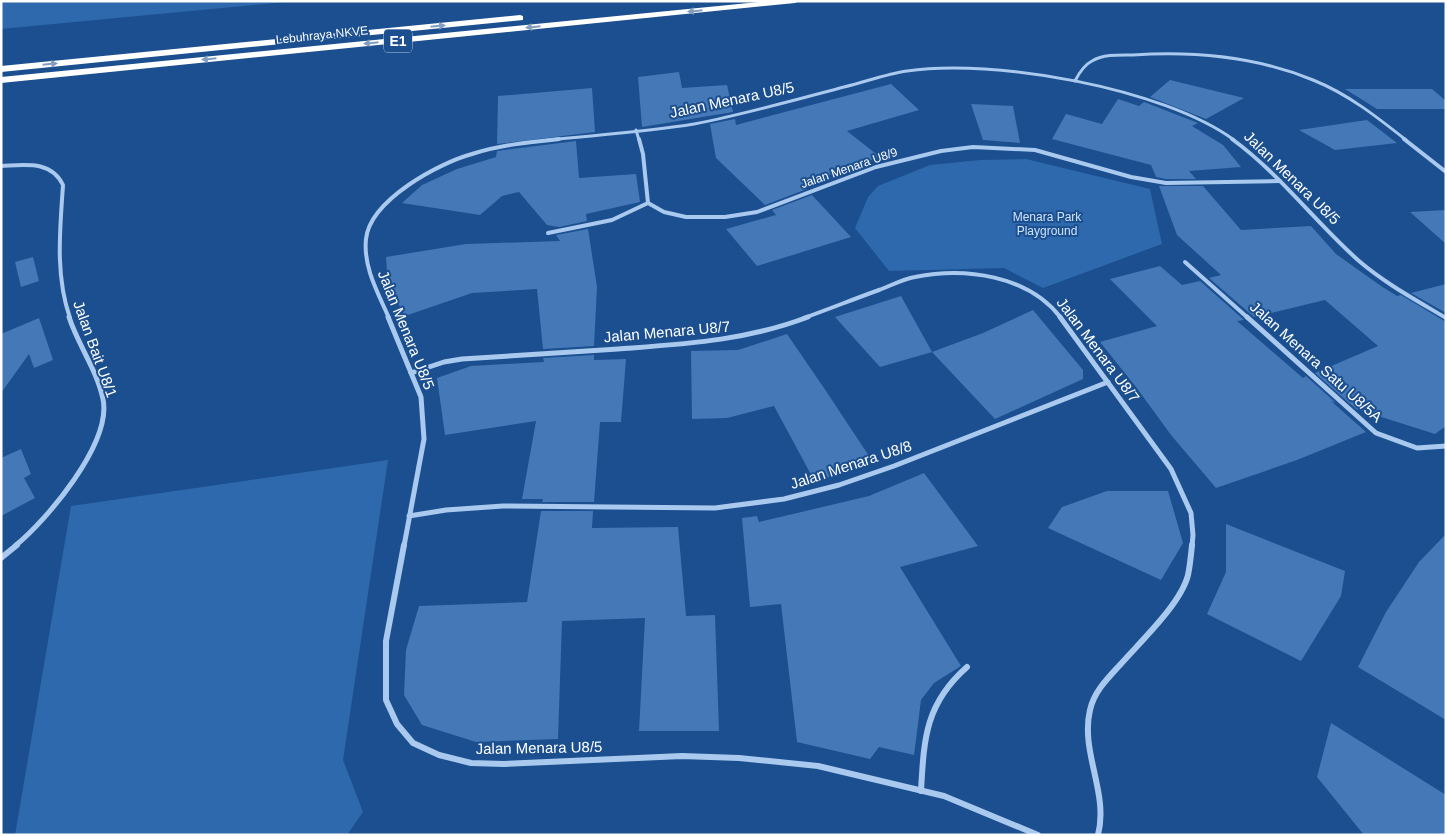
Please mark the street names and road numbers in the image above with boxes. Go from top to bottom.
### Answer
street label: Lebuhraya NKVE [275,23,369,47]
road number: E1 [384,29,412,52]
street label: Jalan Menara U8/5 [668,78,796,121]
street label: Jalan Menara U8/5 [1241,128,1344,228]
street label: Jalan Menara U8/9 [799,145,900,191]
street label: Jalan Menara U8/5 [375,268,438,392]
street label: Jalan Menara U8/7 [1053,294,1143,405]
street label: Jalan Bait U8/1 [70,298,121,400]
street label: Jalan Menara Satu U8/5A [1247,298,1386,425]
street label: Jalan Menara U8/7 [603,318,731,345]
street label: Jalan Menara U8/8 [788,437,914,492]
street label: Jalan Menara U8/5 [475,738,603,757]

